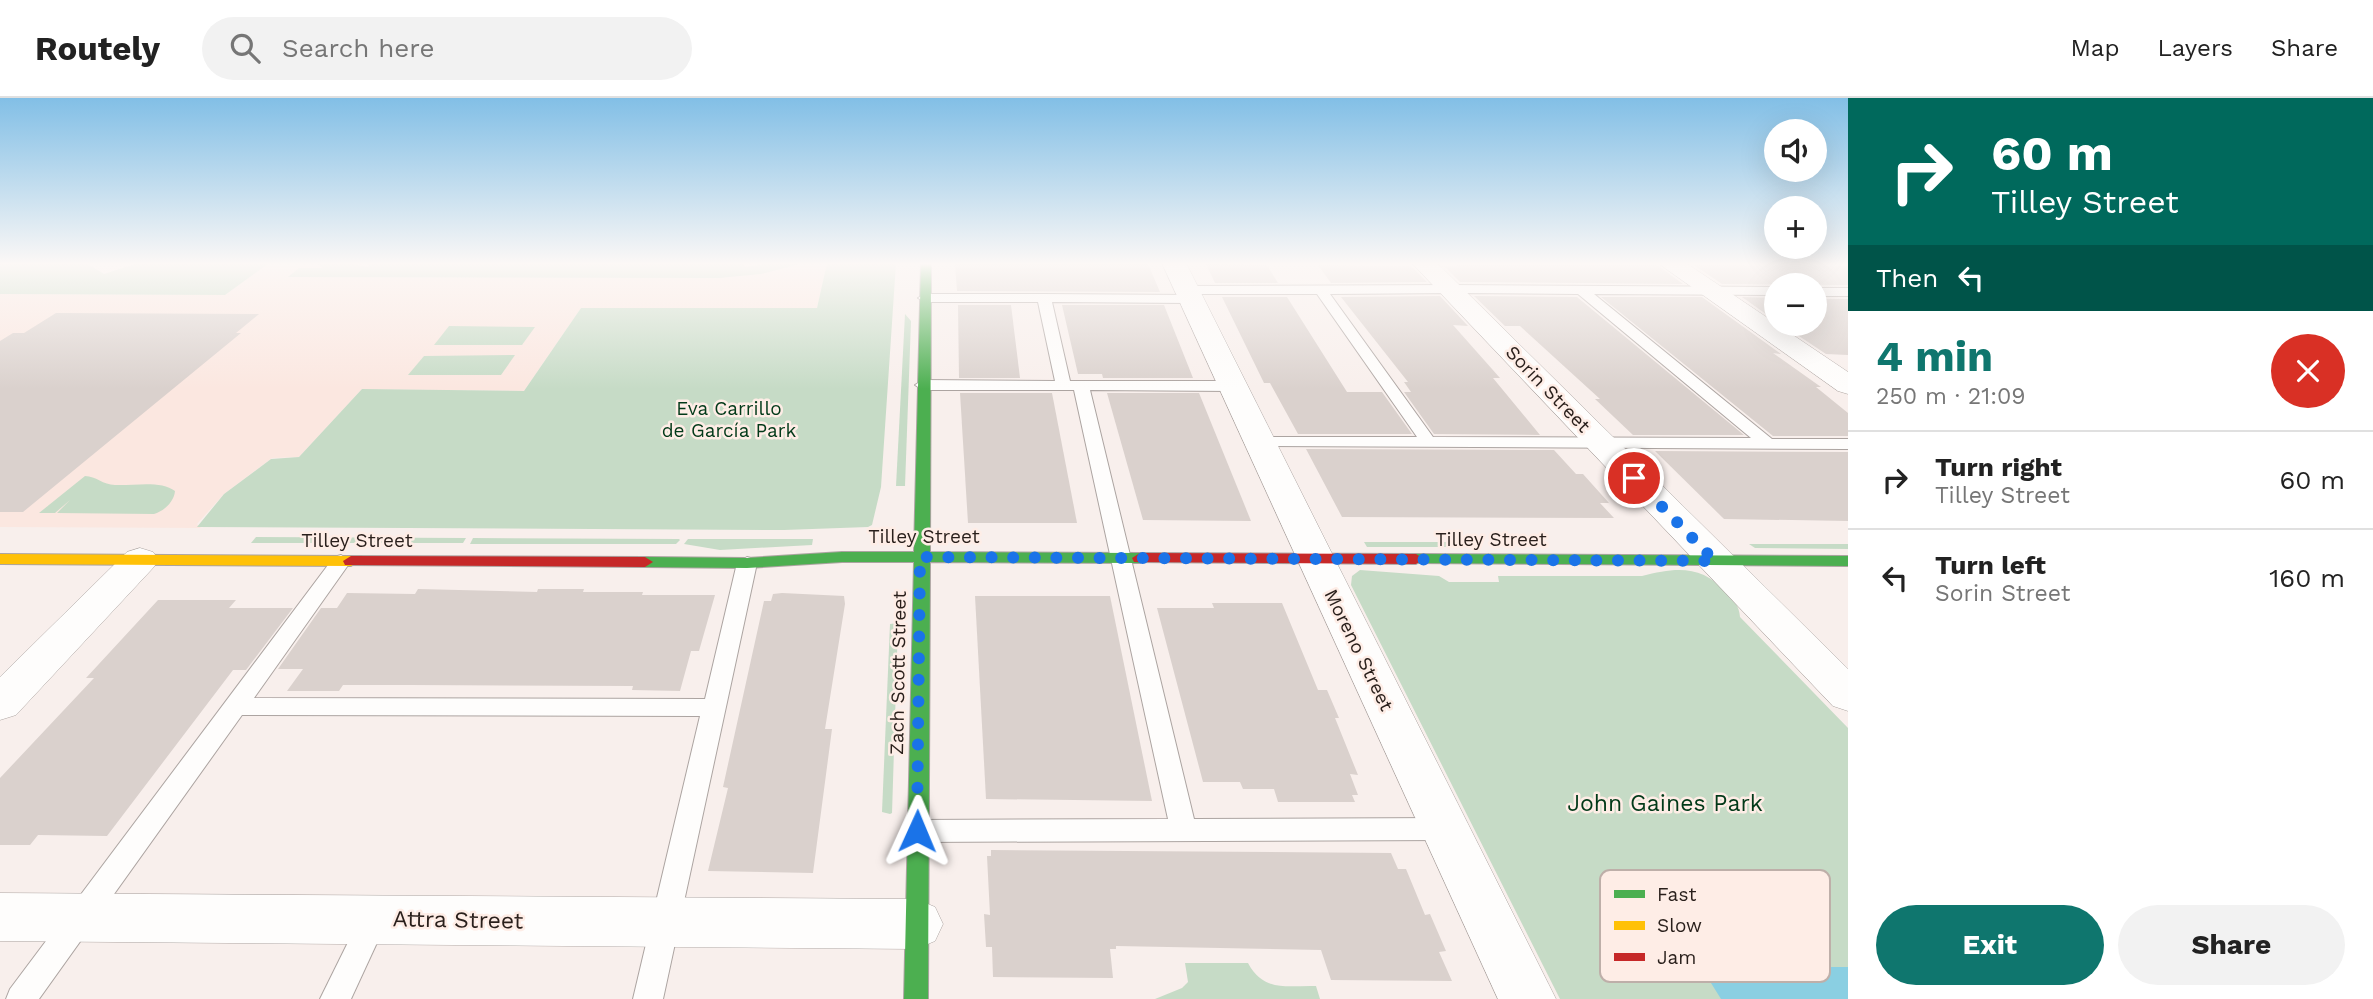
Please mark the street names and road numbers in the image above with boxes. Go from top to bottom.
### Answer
street label: Sorin Street [1501,341,1595,437]
street label: Tilley Street [868,525,980,548]
street label: Tilley Street [1435,528,1547,551]
street label: Tilley Street [301,529,413,552]
street label: Moreno Street [1320,585,1398,715]
street label: Zach Scott Street [885,591,911,755]
street label: Attra Street [392,905,524,935]

